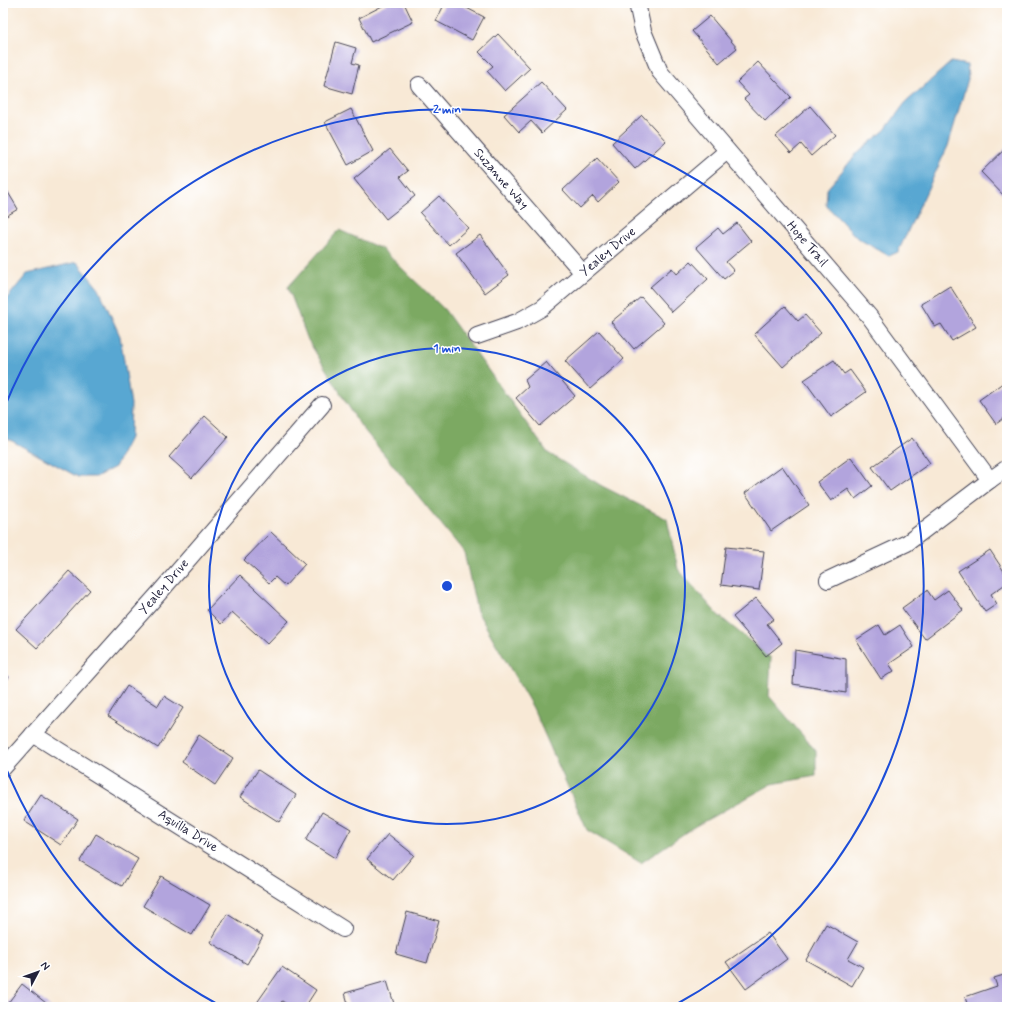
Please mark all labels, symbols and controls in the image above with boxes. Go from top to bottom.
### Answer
text: 2 min [433,102,461,118]
street label: Suzanne Way [470,145,532,213]
street label: Hope Trail [783,218,831,270]
street label: Yealey Drive [576,223,640,281]
text: 1 min [433,341,461,357]
street label: Yealey Drive [135,555,193,618]
centre of rings [440,579,454,593]
street label: Aquilla Drive [155,806,221,856]
north arrow [18,952,58,992]
text: N [37,959,52,973]

